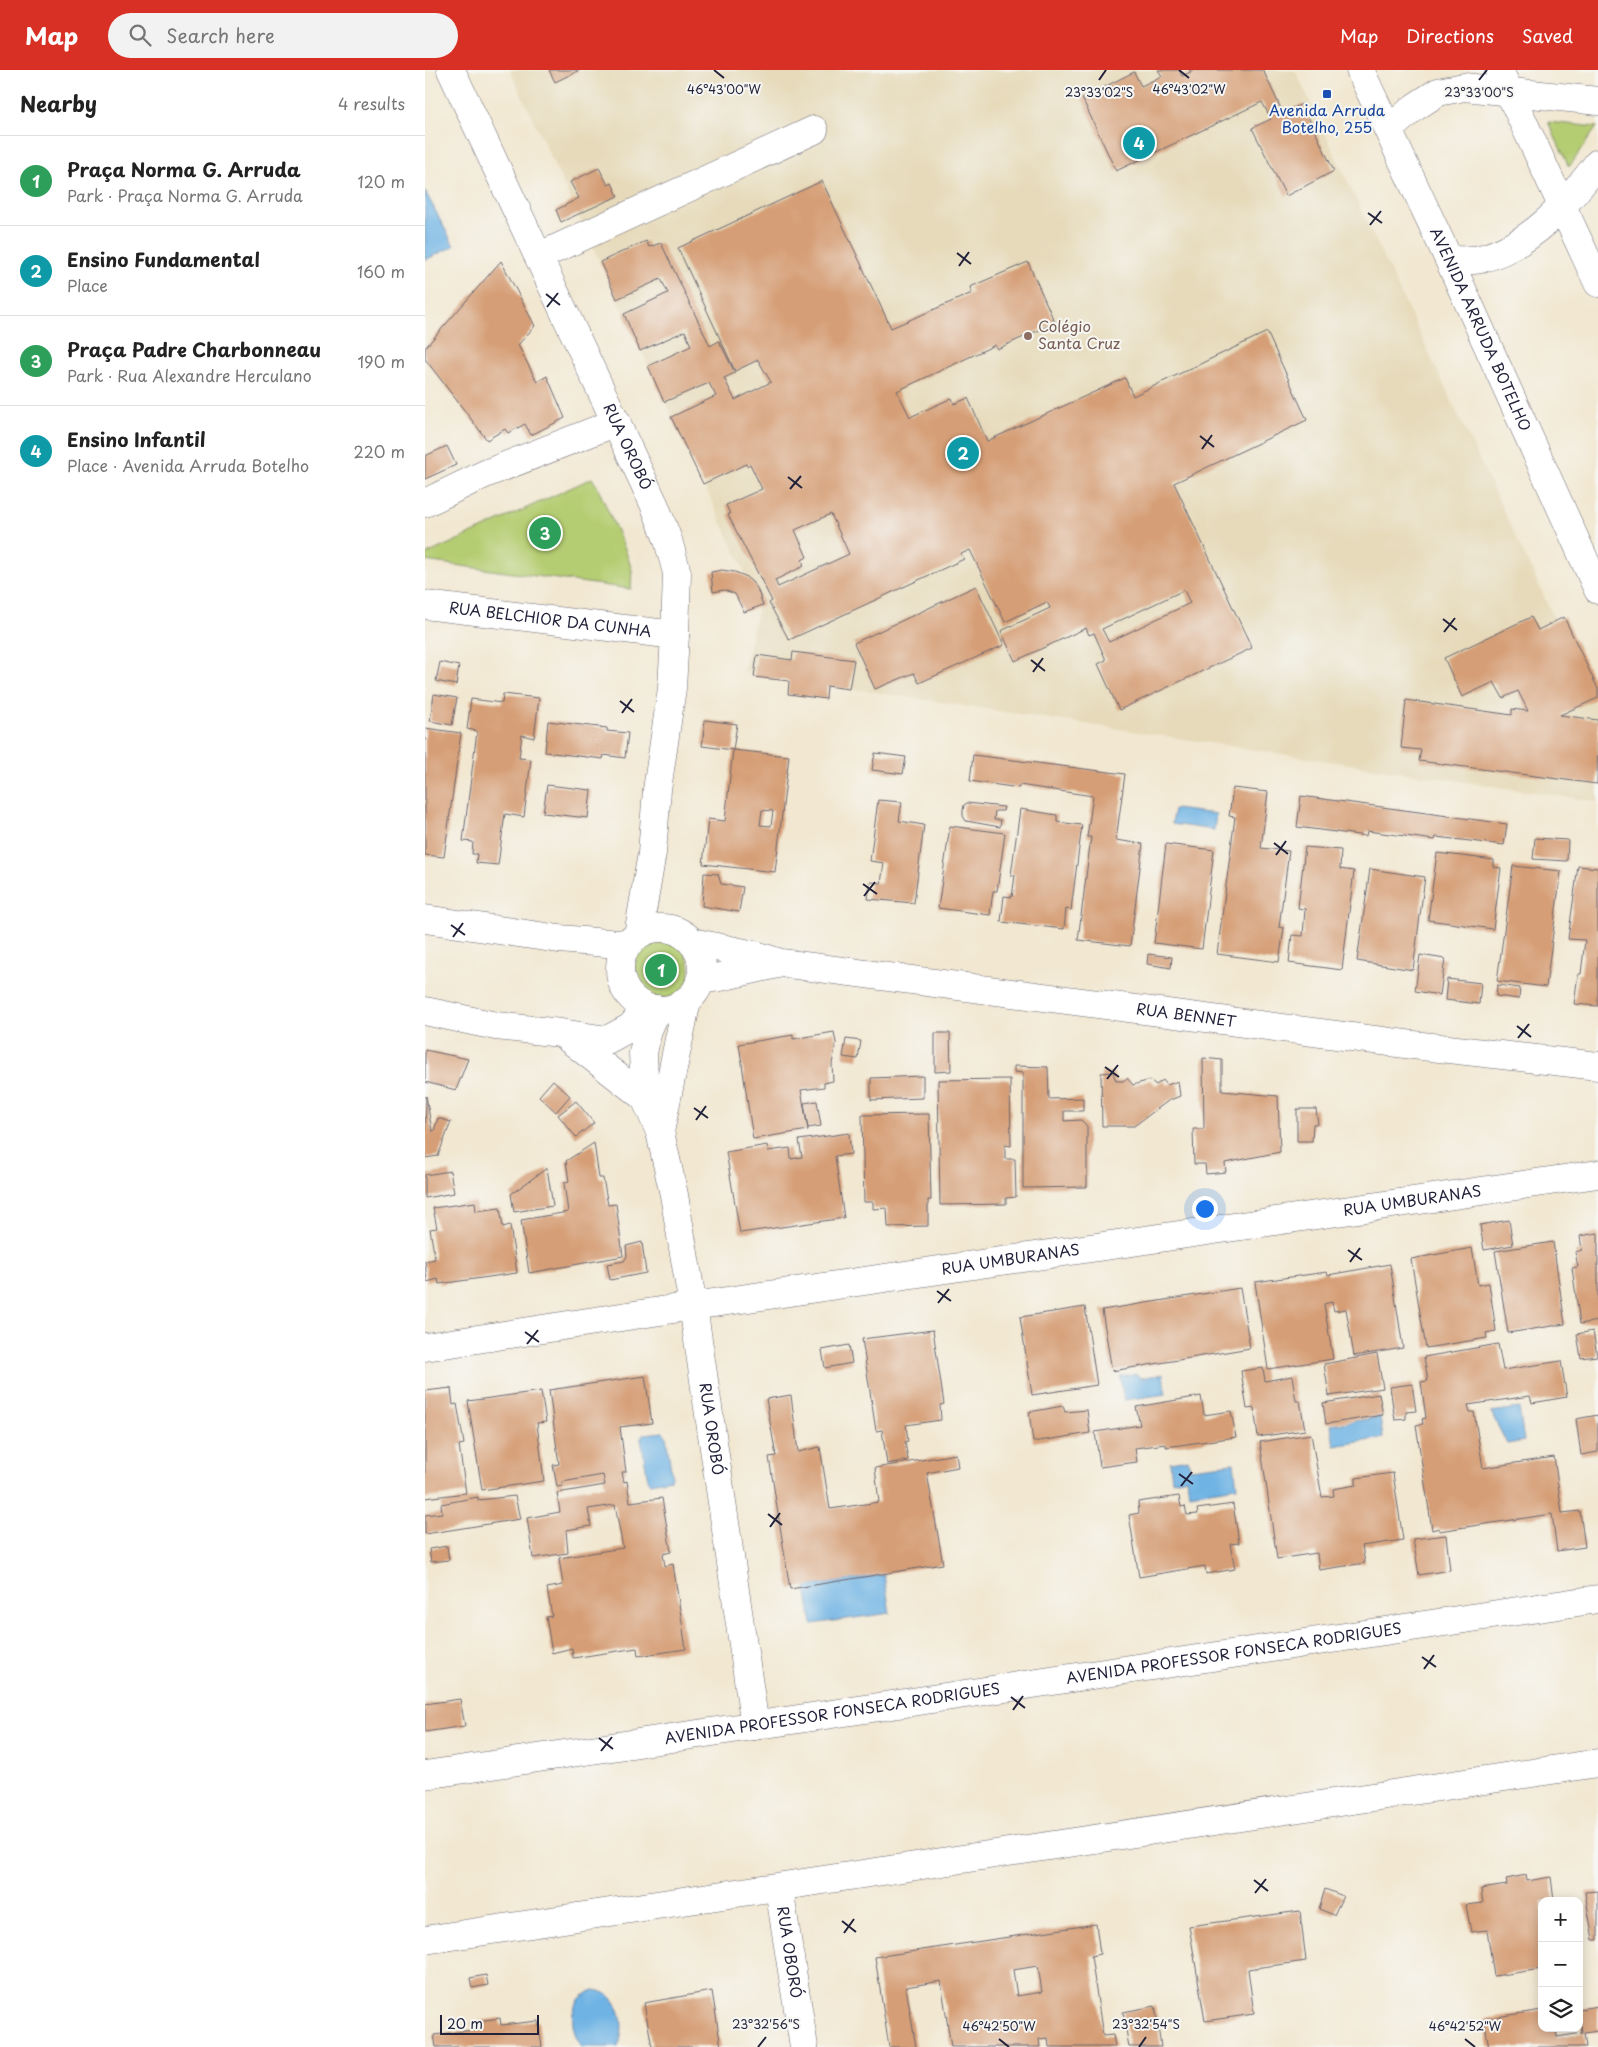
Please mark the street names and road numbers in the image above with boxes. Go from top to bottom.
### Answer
street label: AVENIDA ARRUDA BOTELHO [1425,223,1538,435]
street label: RUA OROBÓ [598,399,659,493]
street label: RUA BELCHIOR DA CUNHA [448,595,653,642]
street label: RUA BENNET [1135,996,1238,1032]
street label: RUA UMBURANAS [1341,1178,1483,1221]
street label: RUA UMBURANAS [940,1237,1081,1280]
street label: RUA OROBÓ [694,1381,731,1477]
street label: AVENIDA PROFESSOR FONSECA RODRIGUES [1064,1616,1403,1689]
street label: AVENIDA PROFESSOR FONSECA RODRIGUES [663,1676,1002,1749]
street label: RUA OBORÓ [772,1904,809,2000]

